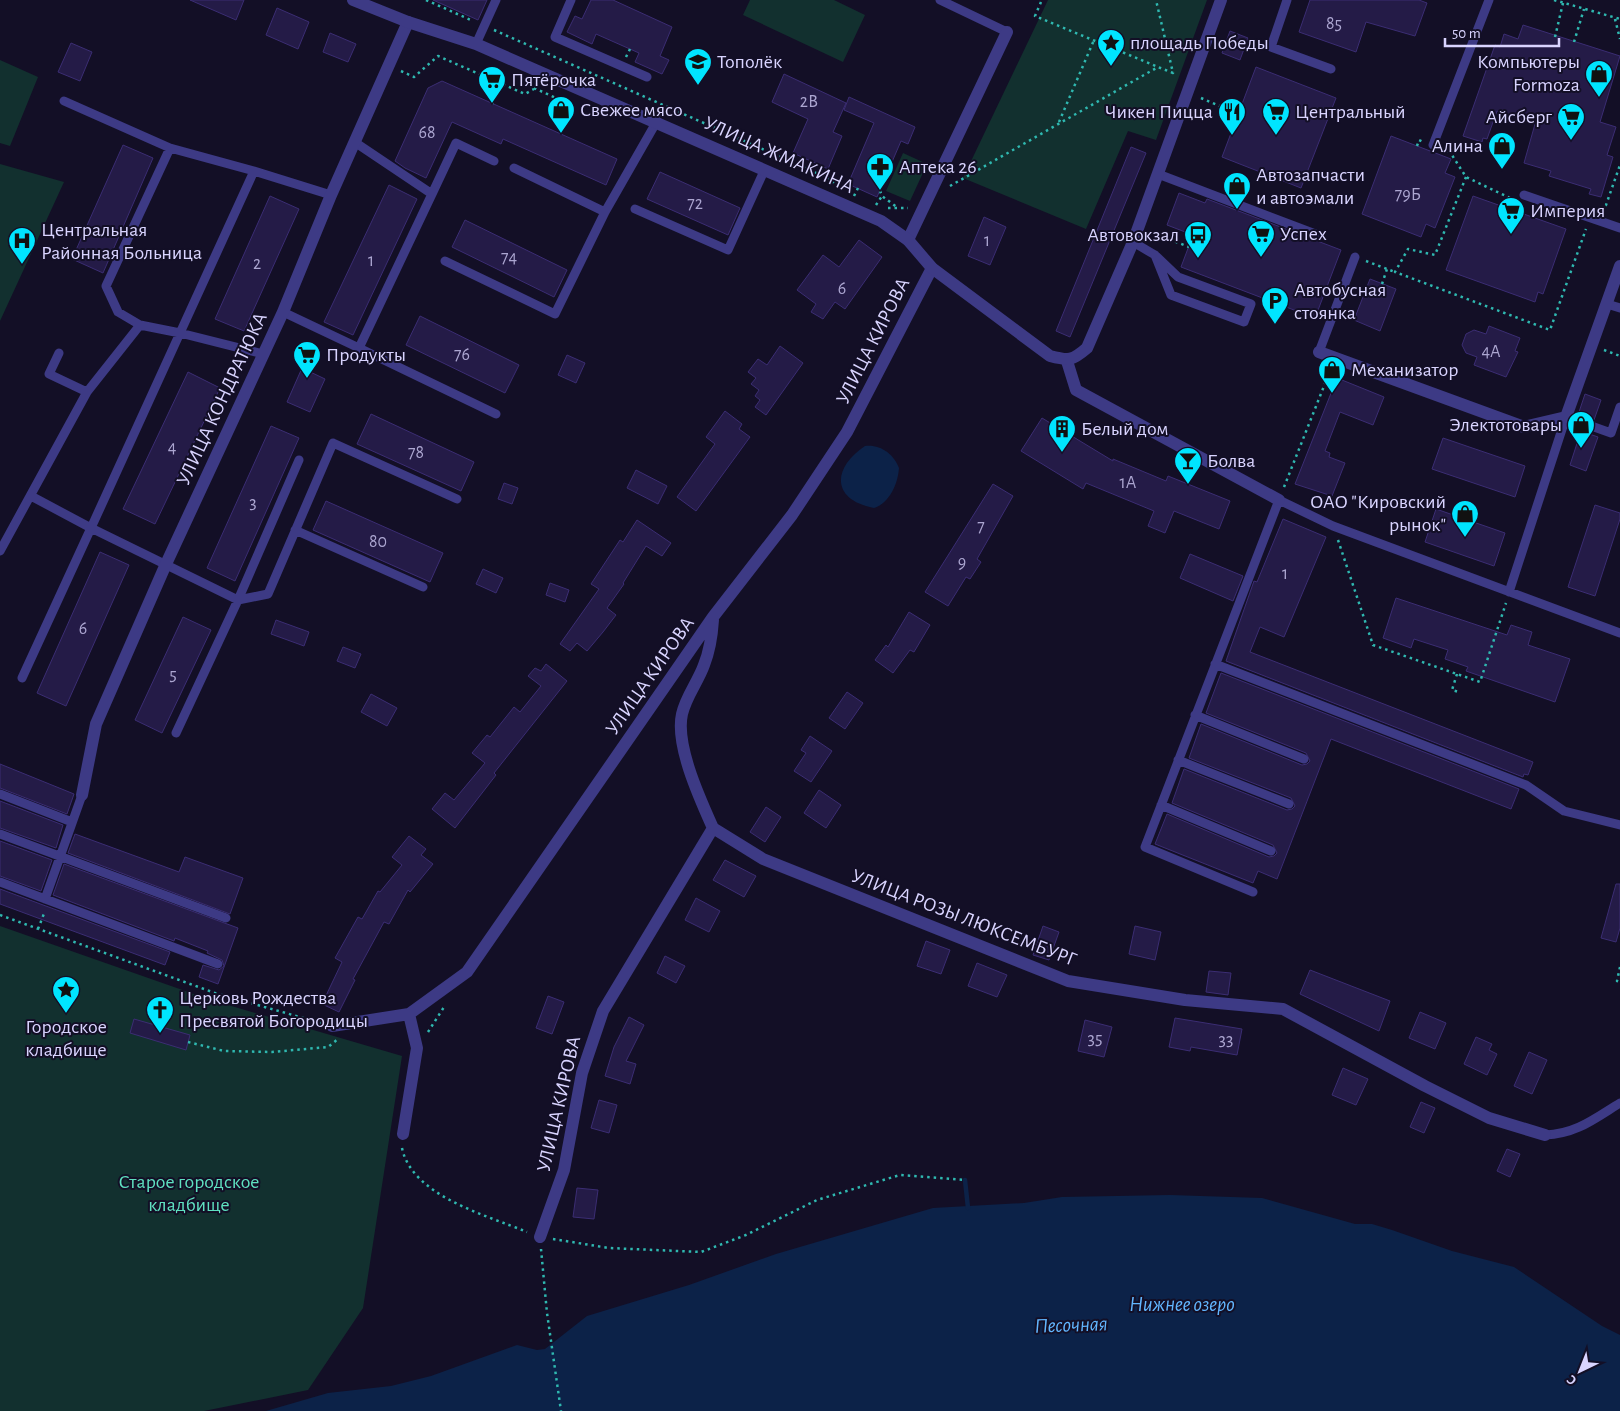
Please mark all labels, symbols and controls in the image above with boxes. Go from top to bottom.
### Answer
house number: 85 [1326,15,1342,33]
scale bar [1445,15,1559,47]
text: 50 m [1452,26,1481,41]
place icon: площадь Победы [1096,28,1126,67]
place label: площадь Победы [1130,33,1269,53]
school or university icon: Тополёк [683,47,713,86]
place label: Тополёк [717,52,782,72]
place label: Компьютеры Formoza [1477,52,1580,95]
shop icon: Компьютеры Formoza [1584,59,1614,98]
supermarket icon: Пятёрочка [477,65,507,104]
place label: Пятёрочка [511,70,596,90]
house number: 2В [800,93,818,111]
shop icon: Свежее мясо [546,95,576,134]
restaurant icon: Чикен Пицца [1217,97,1247,136]
supermarket icon: Центральный [1261,97,1291,136]
place label: Свежее мясо [580,100,683,120]
place label: Чикен Пицца [1105,102,1213,122]
place label: Центральный [1295,102,1406,122]
supermarket icon: Айсберг [1556,102,1586,141]
place label: Айсберг [1486,107,1552,127]
street label: УЛИЦА ЖМАКИНА [701,113,857,197]
house number: 68 [419,124,436,142]
shop icon: Алина [1487,131,1517,170]
place label: Алина [1432,136,1483,156]
pharmacy icon: Аптека 26 [865,152,895,191]
place label: Аптека 26 [899,157,977,177]
place label: Автозапчасти и автоэмали [1256,165,1365,208]
shop icon: Автозапчасти и автоэмали [1222,171,1252,210]
house number: 79Б [1395,186,1421,204]
house number: 72 [687,195,703,213]
supermarket icon: Империя [1496,196,1526,235]
place label: Империя [1530,201,1605,221]
supermarket icon: Успех [1246,219,1276,258]
place label: Центральная Районная Больница [41,220,202,263]
bus stop icon: Автовокзал [1183,220,1213,259]
place label: Успех [1280,224,1327,244]
place label: Автовокзал [1087,225,1179,245]
hospital icon: Центральная Районная Больница [7,226,37,265]
house number: 1 [984,232,990,250]
house number: 74 [501,249,517,267]
house number: 1 [368,252,374,270]
house number: 2 [253,255,261,273]
street label: УЛИЦА КИРОВА [833,274,913,407]
house number: 6 [838,280,846,298]
place label: Автобусная стоянка [1294,280,1386,323]
parking icon: Автобусная стоянка [1260,286,1290,325]
street label: УЛИЦА КОНДРАТЮКА [173,309,271,488]
supermarket icon: Продукты [292,340,322,379]
house number: 4А [1481,343,1501,361]
place label: Продукты [326,345,406,365]
house number: 76 [454,346,470,364]
shop icon: Механизатор [1317,355,1347,394]
place label: Механизатор [1351,360,1458,380]
shop icon: Электотовары [1566,410,1596,449]
building icon: Белый дом [1047,414,1077,453]
place label: Электотовары [1449,415,1562,435]
place label: Белый дом [1081,419,1169,439]
house number: 4 [168,439,177,457]
house number: 78 [408,444,424,462]
bar icon: Болва [1173,446,1203,485]
place label: Болва [1207,451,1255,471]
house number: 1А [1120,474,1137,492]
place label: ОАО "Кировский рынок" [1310,492,1446,535]
house number: 3 [249,494,257,512]
shop icon: ОАО "Кировский рынок" [1450,499,1480,538]
house number: 7 [977,518,985,536]
house number: 80 [369,533,387,551]
house number: 9 [958,554,966,572]
house number: 1 [1282,565,1288,583]
street label: УЛИЦА КИРОВА [602,613,698,739]
house number: 6 [79,620,87,638]
house number: 5 [169,666,177,684]
street label: УЛИЦА РОЗЫ ЛЮКСЕМБУРГ [849,866,1079,970]
place icon: Городское кладбище [51,975,81,1014]
place label: Церковь Рождества Пресвятой Богородицы [179,988,368,1031]
church icon: Церковь Рождества Пресвятой Богородицы [145,995,175,1034]
place label: Городское кладбище [25,1017,107,1060]
house number: 35 [1088,1030,1102,1048]
house number: 33 [1219,1031,1233,1049]
street label: УЛИЦА КИРОВА [534,1034,584,1174]
park label: Старое городское кладбище [119,1172,260,1215]
water label: Нижнее озеро [1129,1294,1235,1316]
water label: Песочная [1034,1313,1108,1337]
north arrow [1555,1346,1605,1396]
text: С [1564,1372,1579,1388]

